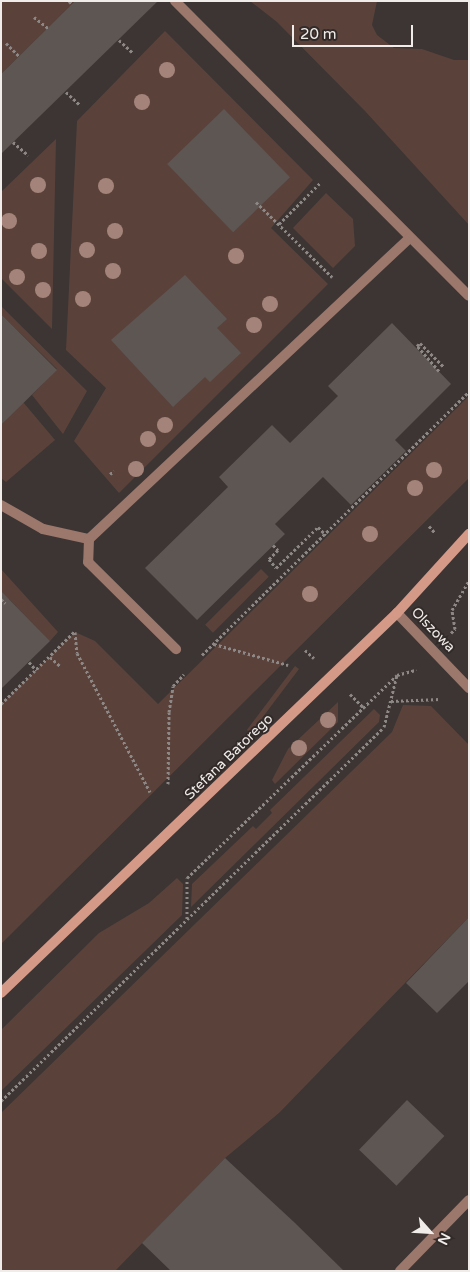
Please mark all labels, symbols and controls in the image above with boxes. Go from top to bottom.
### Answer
scale bar [295,15,416,47]
text: 20 m [300,25,337,43]
street label: Olszowa [408,604,458,656]
street label: Stefana Batorego [181,711,277,803]
north arrow [405,1207,455,1257]
text: N [434,1230,454,1248]

